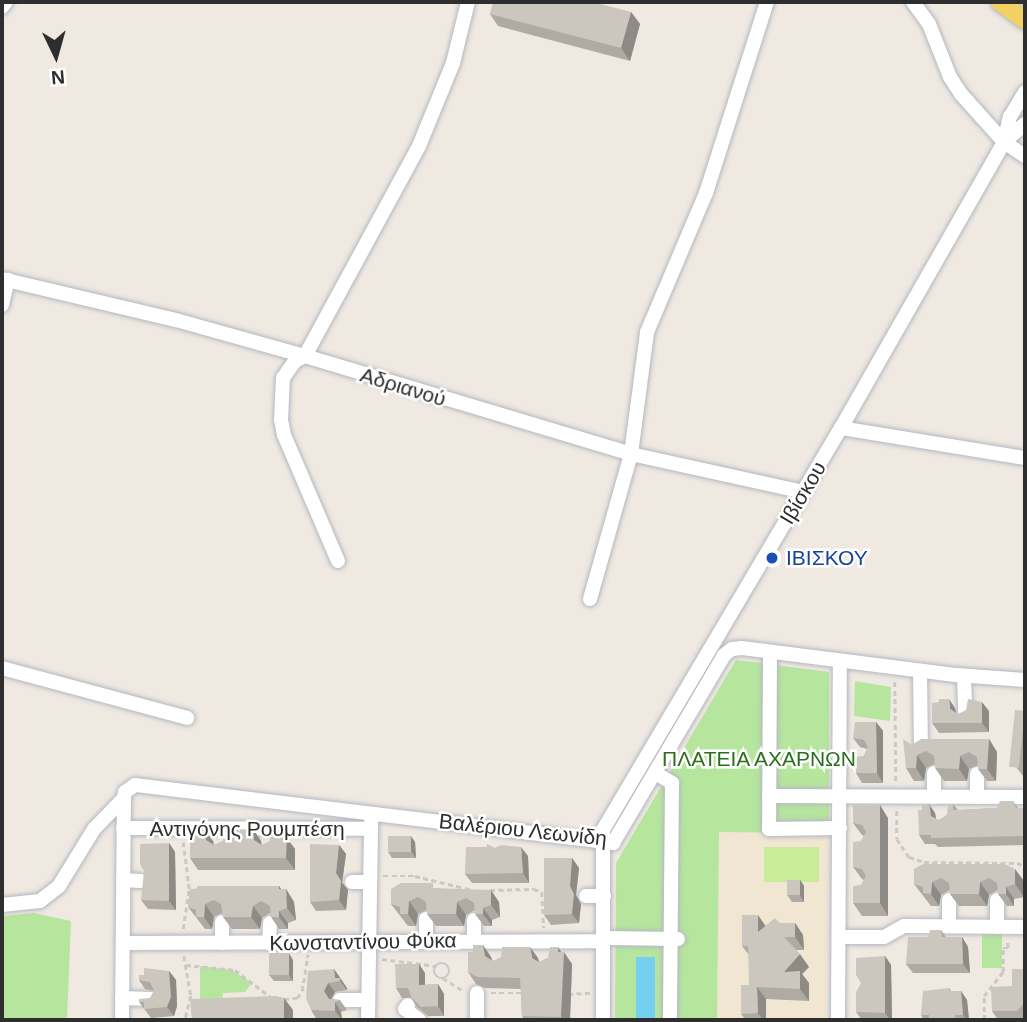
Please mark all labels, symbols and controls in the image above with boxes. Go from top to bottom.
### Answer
north arrow [21,21,91,91]
text: N [50,66,66,88]
street label: Αδριανού [357,362,449,412]
street label: Ιβίσκου [774,457,832,529]
place label: ΙΒΙΣΚΟΥ [786,545,868,571]
marker: ΙΒΙΣΚΟΥ [764,550,780,566]
park label: ΠΛΑΤΕΙΑ ΑΧΑΡΝΩΝ [661,746,857,772]
street label: Βαλέριου Λεωνίδη [437,809,609,851]
street label: Αντιγόνης Ρουμπέση [149,816,345,842]
street label: Κωνσταντίνου Φύκα [269,928,457,956]

